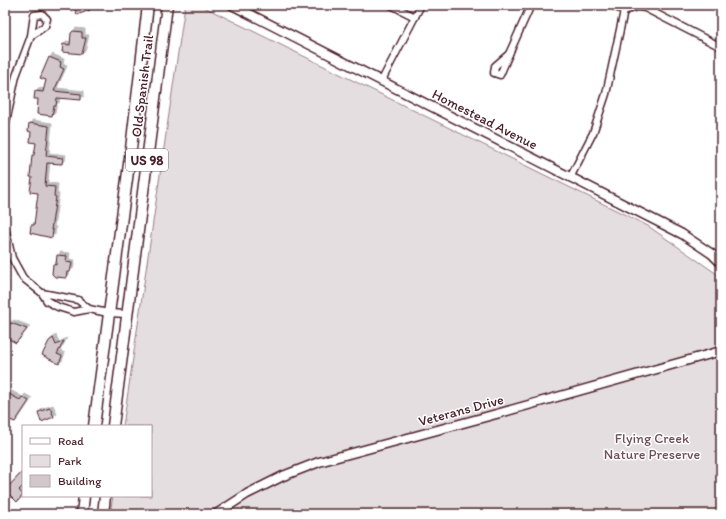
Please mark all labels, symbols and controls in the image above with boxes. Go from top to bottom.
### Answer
street label: Old Spanish Trail [128,34,157,138]
street label: Homestead Avenue [429,85,541,154]
road number: US 98 [126,149,168,171]
street label: Veterans Drive [417,391,506,430]
legend [22,425,152,497]
park label: Flying Creek Nature Preserve [604,430,700,463]
text: Road [58,434,84,448]
text: Park [58,454,82,468]
text: Building [58,474,102,488]

